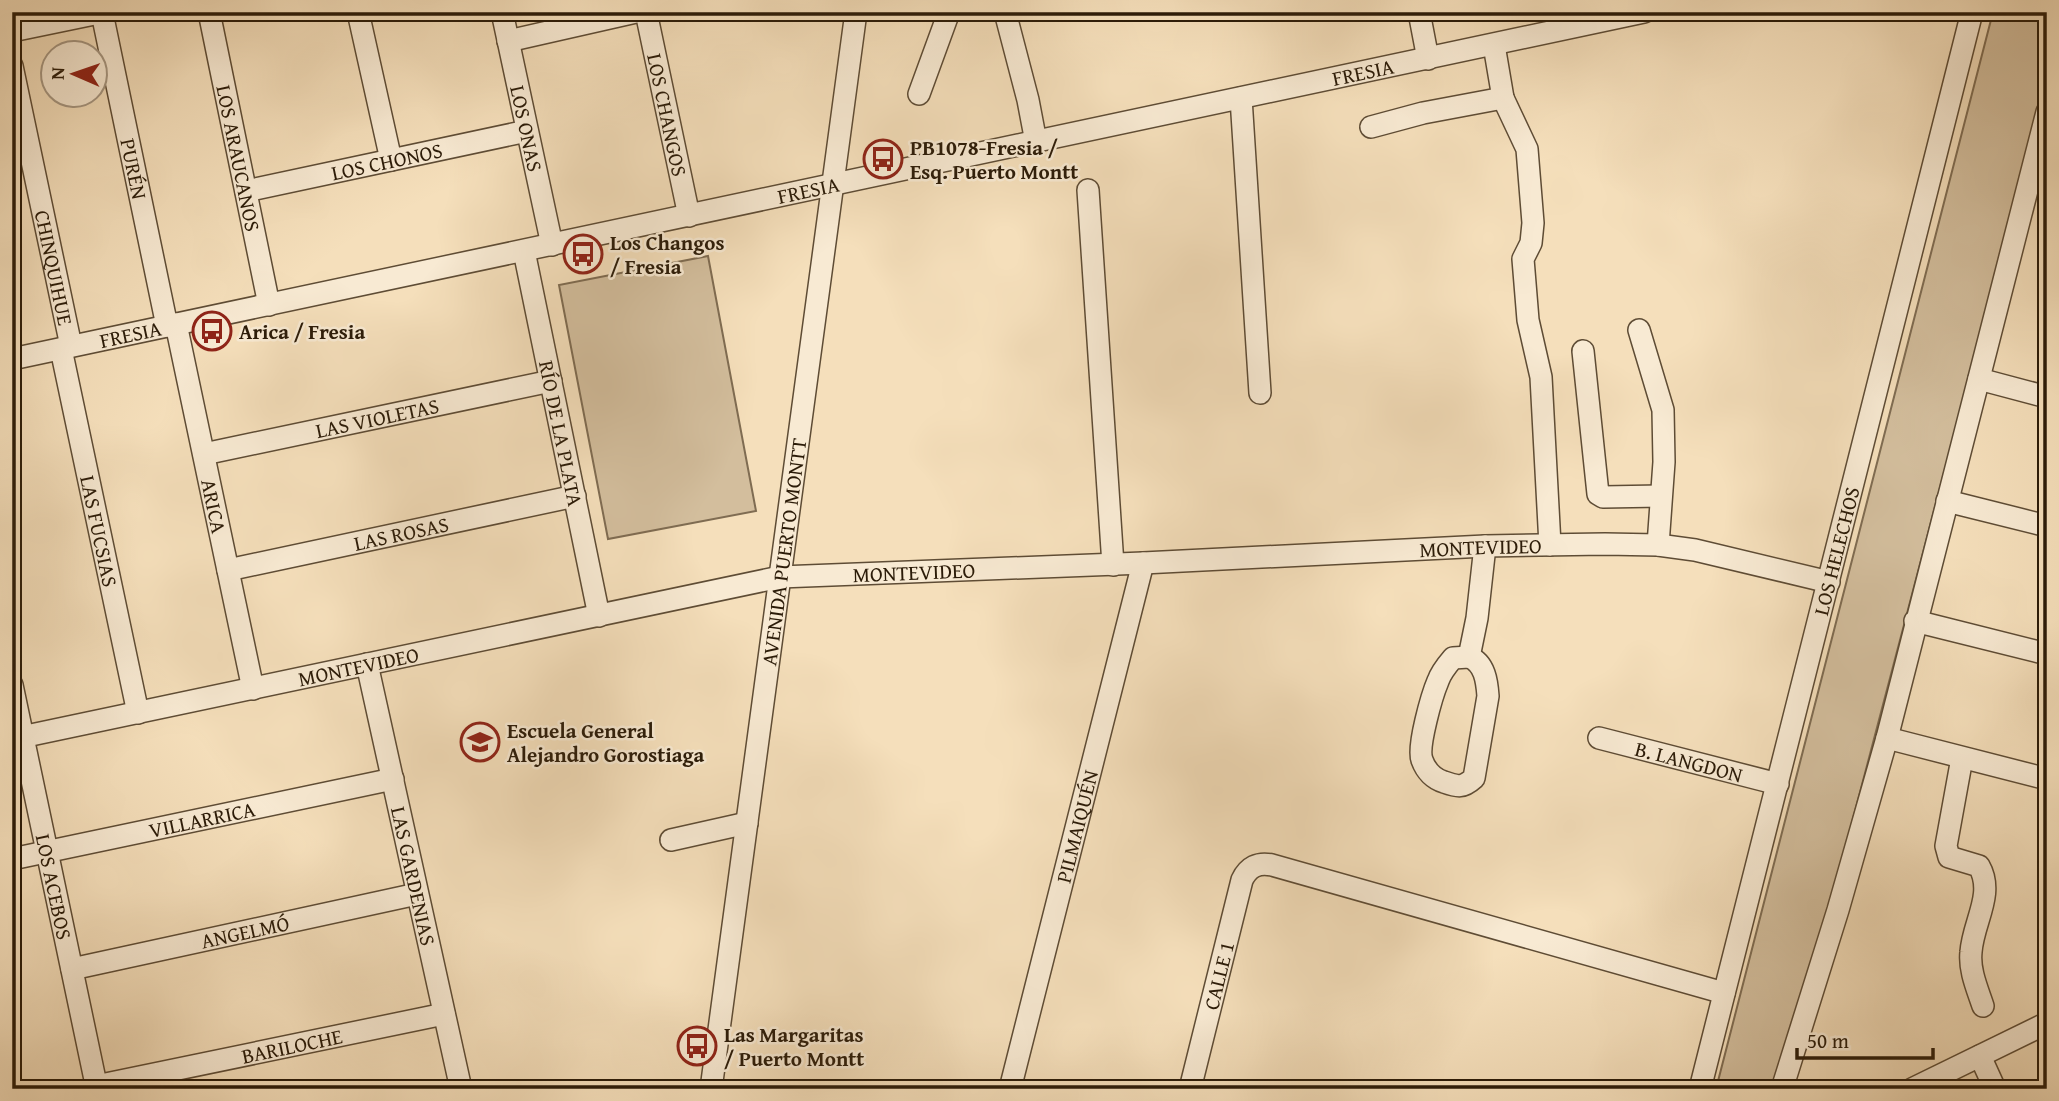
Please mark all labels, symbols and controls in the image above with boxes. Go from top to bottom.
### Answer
north arrow [38,38,108,108]
street label: LOS CHANGOS [640,50,696,179]
street label: FRESIA [1329,50,1397,93]
text: N [43,66,71,80]
street label: LOS ARAUCANOS [209,82,269,234]
street label: LOS ONAS [503,82,551,174]
place label: PB1078-Fresia / Esq. Puerto Montt [910,132,1078,187]
street label: LOS CHONOS [328,134,445,188]
street label: PURÉN [113,135,156,202]
bus stop icon: PB1078-Fresia / Esq. Puerto Montt [862,138,904,180]
street label: FRESIA [774,168,842,211]
street label: CHINQUIHUE [27,207,82,328]
place label: Los Changos / Fresia [610,227,724,282]
bus stop icon: Los Changos / Fresia [562,233,604,275]
bus stop icon: Arica / Fresia [191,310,233,352]
street label: FRESIA [97,312,164,355]
place label: Arica / Fresia [239,316,365,347]
street label: RÍO DE LA PLATA [531,358,592,509]
street label: LAS VIOLETAS [313,389,442,446]
street label: AVENIDA PUERTO MONTT [753,436,814,667]
street label: LAS FUCSIAS [73,472,126,590]
street label: ARICA [194,476,235,536]
street label: LOS HELECHOS [1805,483,1867,619]
street label: LAS ROSAS [351,508,451,558]
street label: MONTEVIDEO [1418,530,1542,565]
street label: MONTEVIDEO [852,554,976,590]
street label: MONTEVIDEO [295,638,422,694]
place label: Escuela General Alejandro Gorostiaga [507,715,705,770]
school or university icon: Escuela General Alejandro Gorostiaga [459,721,501,763]
street label: B. LANGDON [1632,732,1746,790]
street label: PILMAIQUÉN [1047,766,1106,886]
street label: VILLARRICA [146,793,258,845]
street label: LAS GARDENIAS [383,803,444,948]
street label: LOS ACEBOS [28,831,81,942]
street label: ANGELMÓ [198,907,292,956]
street label: CALLE 1 [1195,938,1242,1013]
scale bar [1797,1017,1933,1061]
place label: Las Margaritas / Puerto Montt [724,1019,864,1074]
street label: BARILOCHE [239,1020,345,1071]
bus stop icon: Las Margaritas / Puerto Montt [676,1025,718,1067]
text: 50 m [1807,1025,1849,1056]

